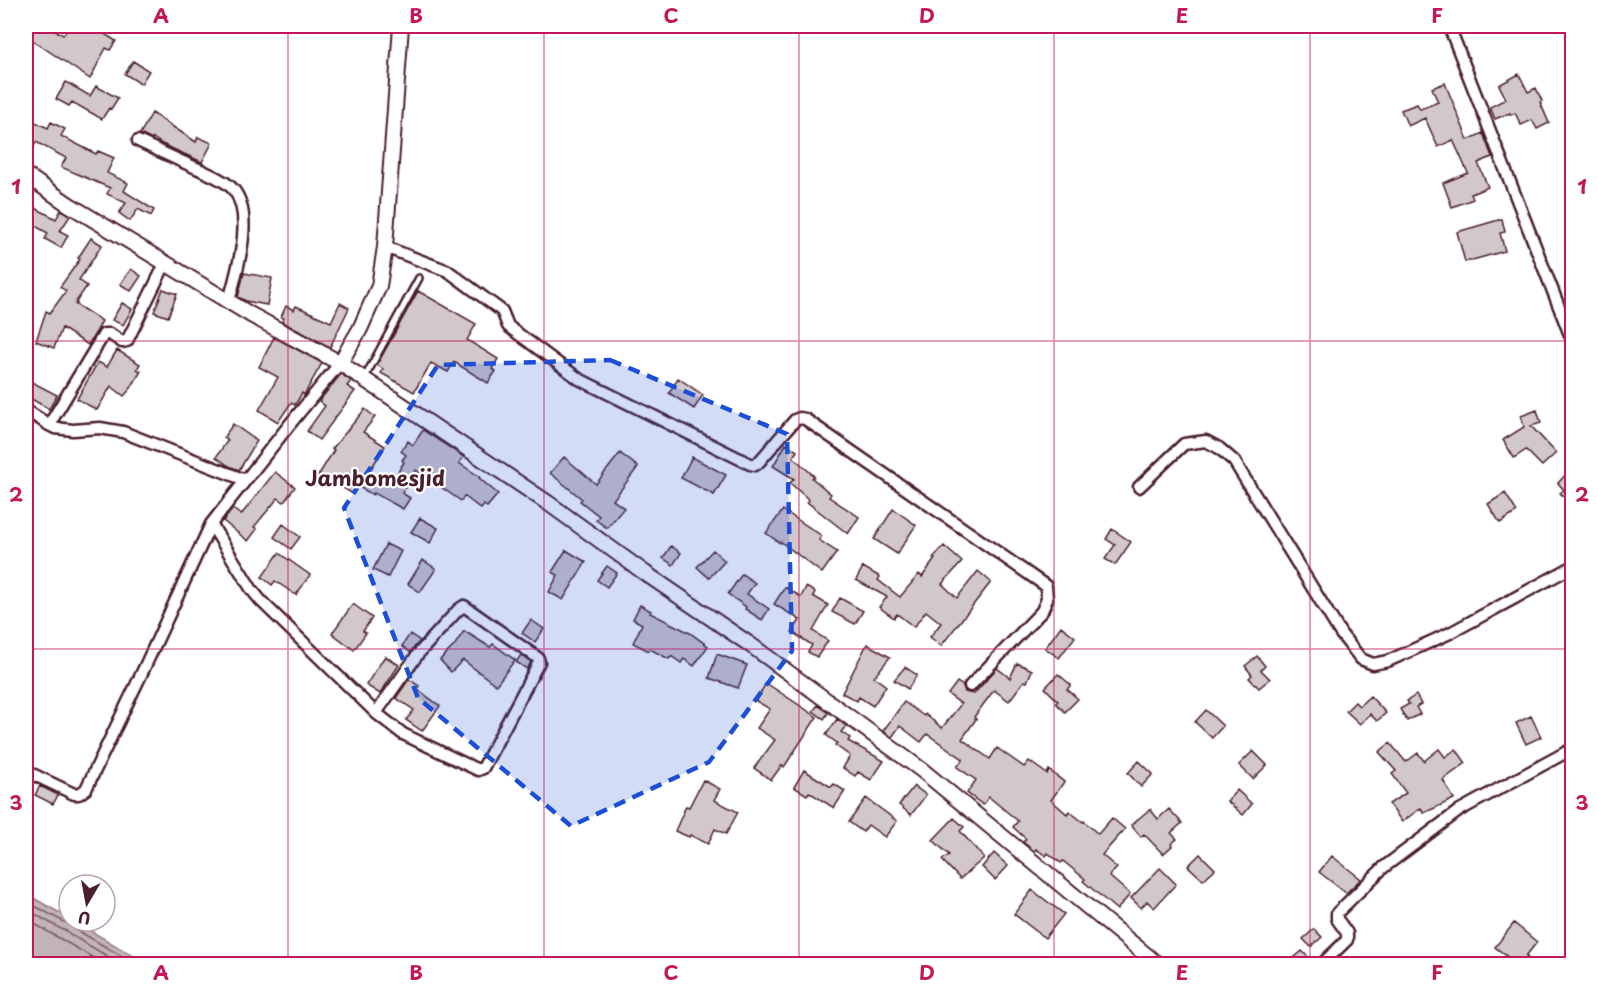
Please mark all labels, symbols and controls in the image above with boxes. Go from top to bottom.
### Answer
text: A [153,0,169,30]
text: B [409,0,423,30]
text: C [663,0,679,30]
text: D [919,0,935,30]
text: E [1176,0,1188,30]
text: F [1431,0,1443,30]
text: 1 [11,171,21,201]
text: 1 [1577,171,1587,201]
district label: Jambomesjid [305,461,445,493]
text: 2 [9,479,23,509]
text: 2 [1575,479,1589,509]
text: 3 [9,787,23,817]
text: 3 [1575,787,1589,817]
north arrow [57,873,117,933]
text: U [76,906,92,932]
text: A [153,957,169,987]
text: B [409,957,423,987]
text: C [663,957,679,987]
text: D [919,957,935,987]
text: E [1176,957,1188,987]
text: F [1431,957,1443,987]

